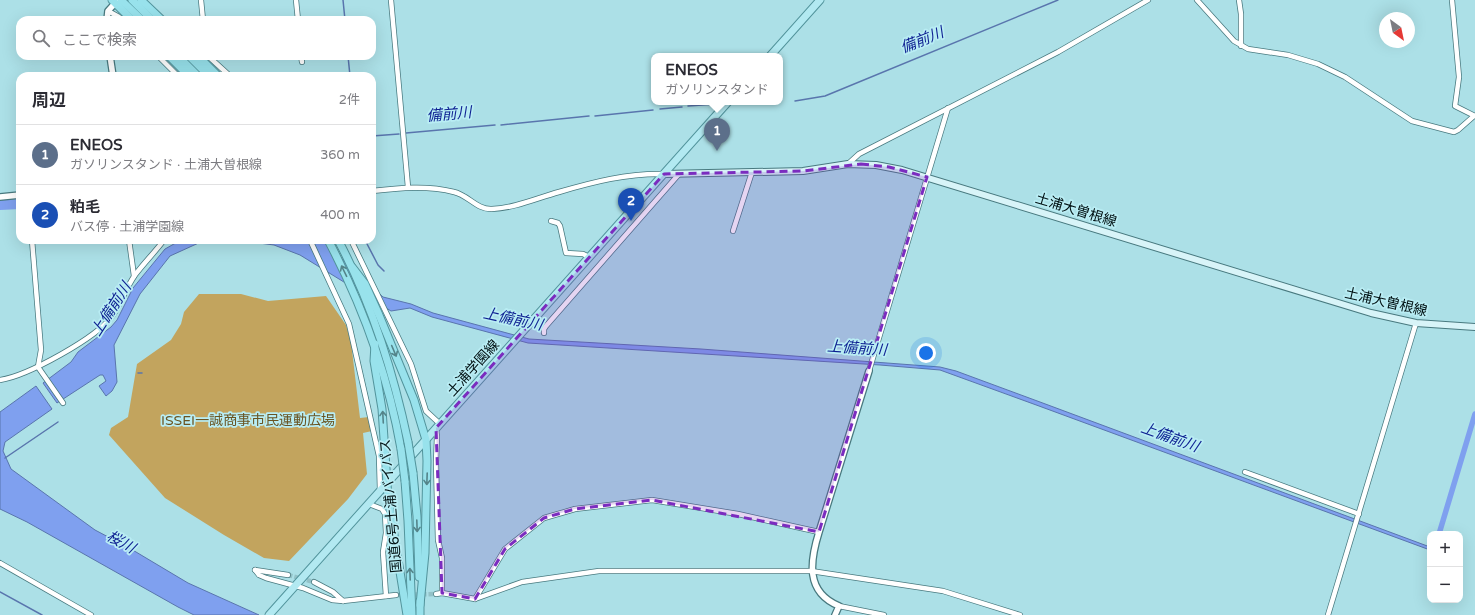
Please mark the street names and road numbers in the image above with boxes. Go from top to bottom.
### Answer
street label: 土浦大曽根線 [1033,190,1119,230]
street label: 土浦大曽根線 [1343,284,1429,320]
street label: 土浦学園線 [443,336,503,400]
street label: 国道6号土浦バイパス [377,438,405,574]

